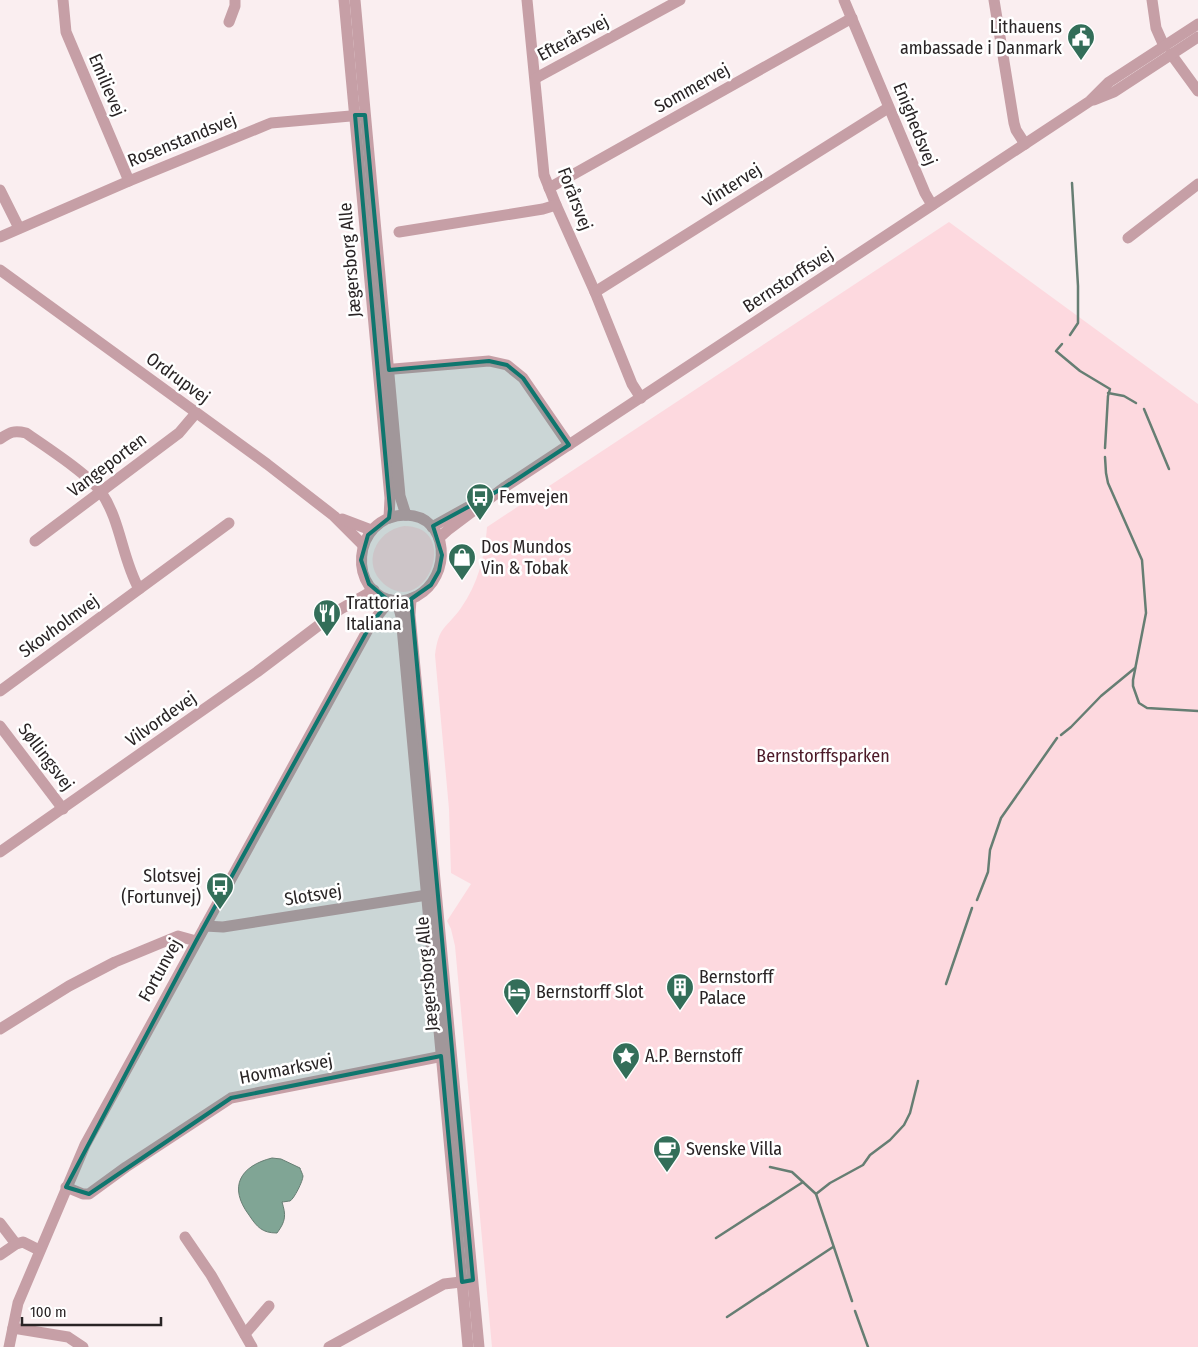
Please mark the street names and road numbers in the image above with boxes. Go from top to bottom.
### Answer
street label: Efterårsvej [534,10,612,66]
street label: Emilievej [84,50,130,120]
street label: Sommervej [651,58,733,118]
street label: Enighedsvej [888,79,942,169]
street label: Rosenstandsvej [124,108,240,172]
street label: Vintervej [698,158,766,212]
street label: Forårsvej [553,164,597,234]
street label: Jægersborg Alle [334,202,366,318]
street label: Bernstorffsvej [739,243,837,317]
street label: Ordrupvej [142,348,214,408]
street label: Vangeporten [63,428,151,502]
street label: Skovholmvej [15,590,103,662]
street label: Vilvordevej [121,687,201,751]
street label: Søllingsvej [13,719,79,795]
street label: Slotsvej [283,880,343,910]
street label: Jægersborg Alle [411,916,443,1032]
street label: Fortunvej [134,934,186,1006]
street label: Hovmarksvej [238,1049,334,1089]

